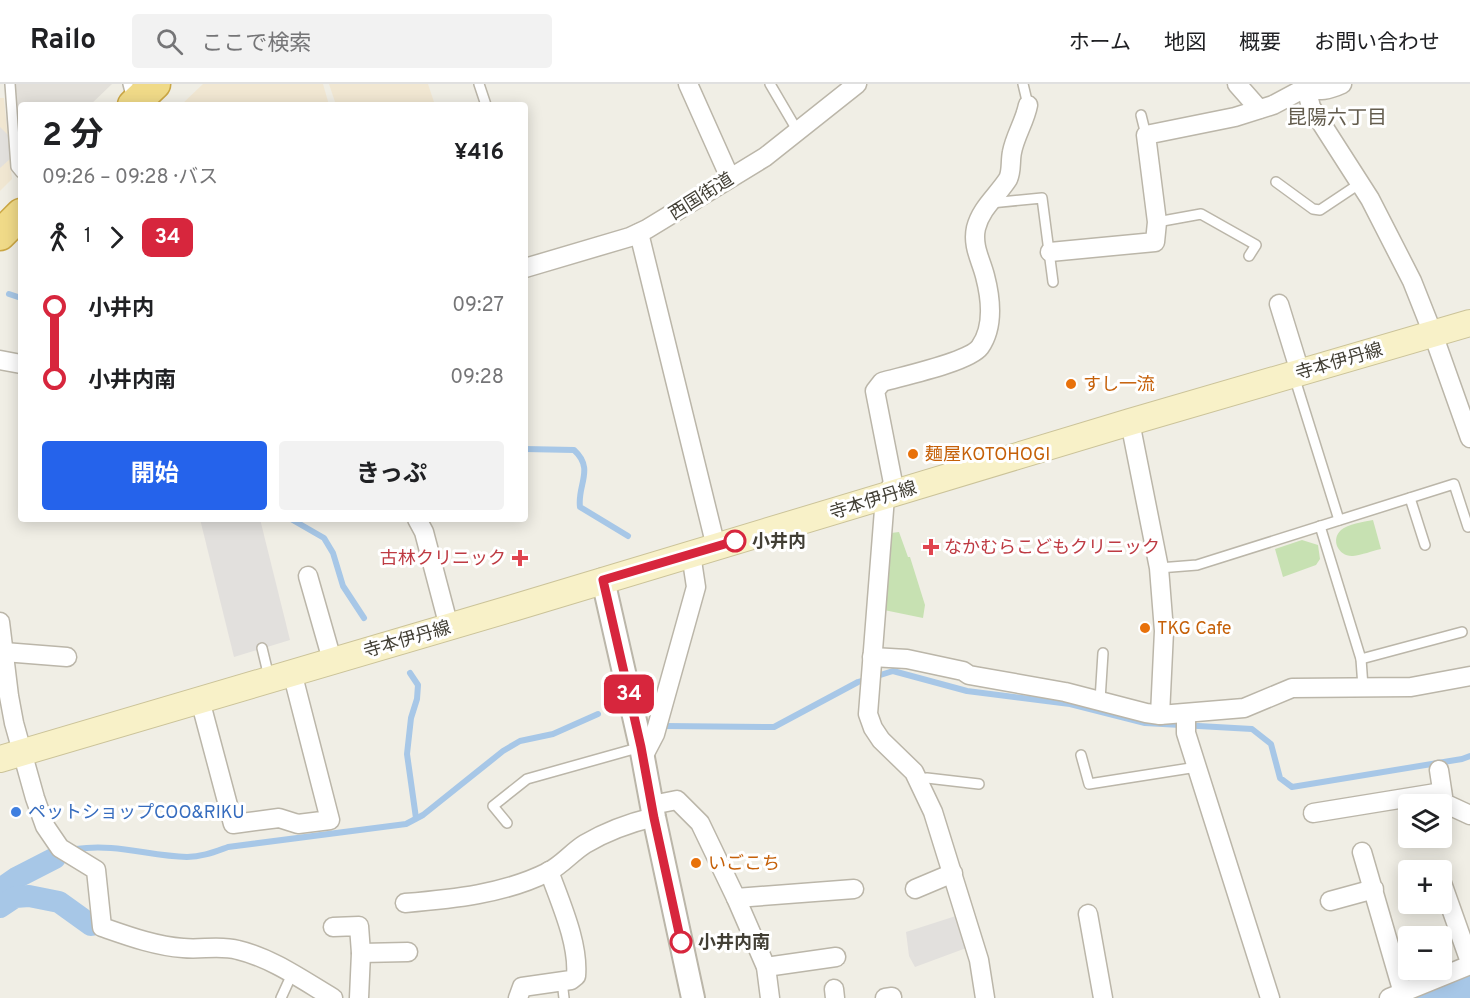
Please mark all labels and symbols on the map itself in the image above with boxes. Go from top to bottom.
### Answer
district label: 昆陽六丁目 [1287,106,1387,132]
street label: 西国街道 [665,168,738,226]
street label: 寺本伊丹線 [1293,339,1386,386]
place label: すし一流 [1083,374,1155,397]
marker: すし一流 [1064,377,1078,391]
place label: 麺屋KOTOHOGI [925,444,1050,467]
marker: 麺屋KOTOHOGI [906,447,920,461]
street label: 寺本伊丹線 [827,477,920,526]
marker: 小井内 [724,530,746,552]
place label: 小井内 [752,531,806,554]
place label: なかむらこどもクリニック [944,537,1160,560]
marker: なかむらこどもクリニック [922,538,940,556]
place label: 古林クリニック [380,548,506,571]
marker: 古林クリニック [511,549,529,567]
street label: 寺本伊丹線 [361,617,454,664]
place label: TKG Cafe [1157,618,1232,641]
marker: TKG Cafe [1138,621,1152,635]
line badge: 34 [602,674,656,714]
place label: ペットショップCOO&RIKU [28,802,245,825]
marker: ペットショップCOO&RIKU [9,805,23,819]
place label: いごこち [708,853,780,876]
marker: いごこち [689,856,703,870]
marker: 小井内南 [670,931,692,953]
place label: 小井内南 [698,932,770,955]

